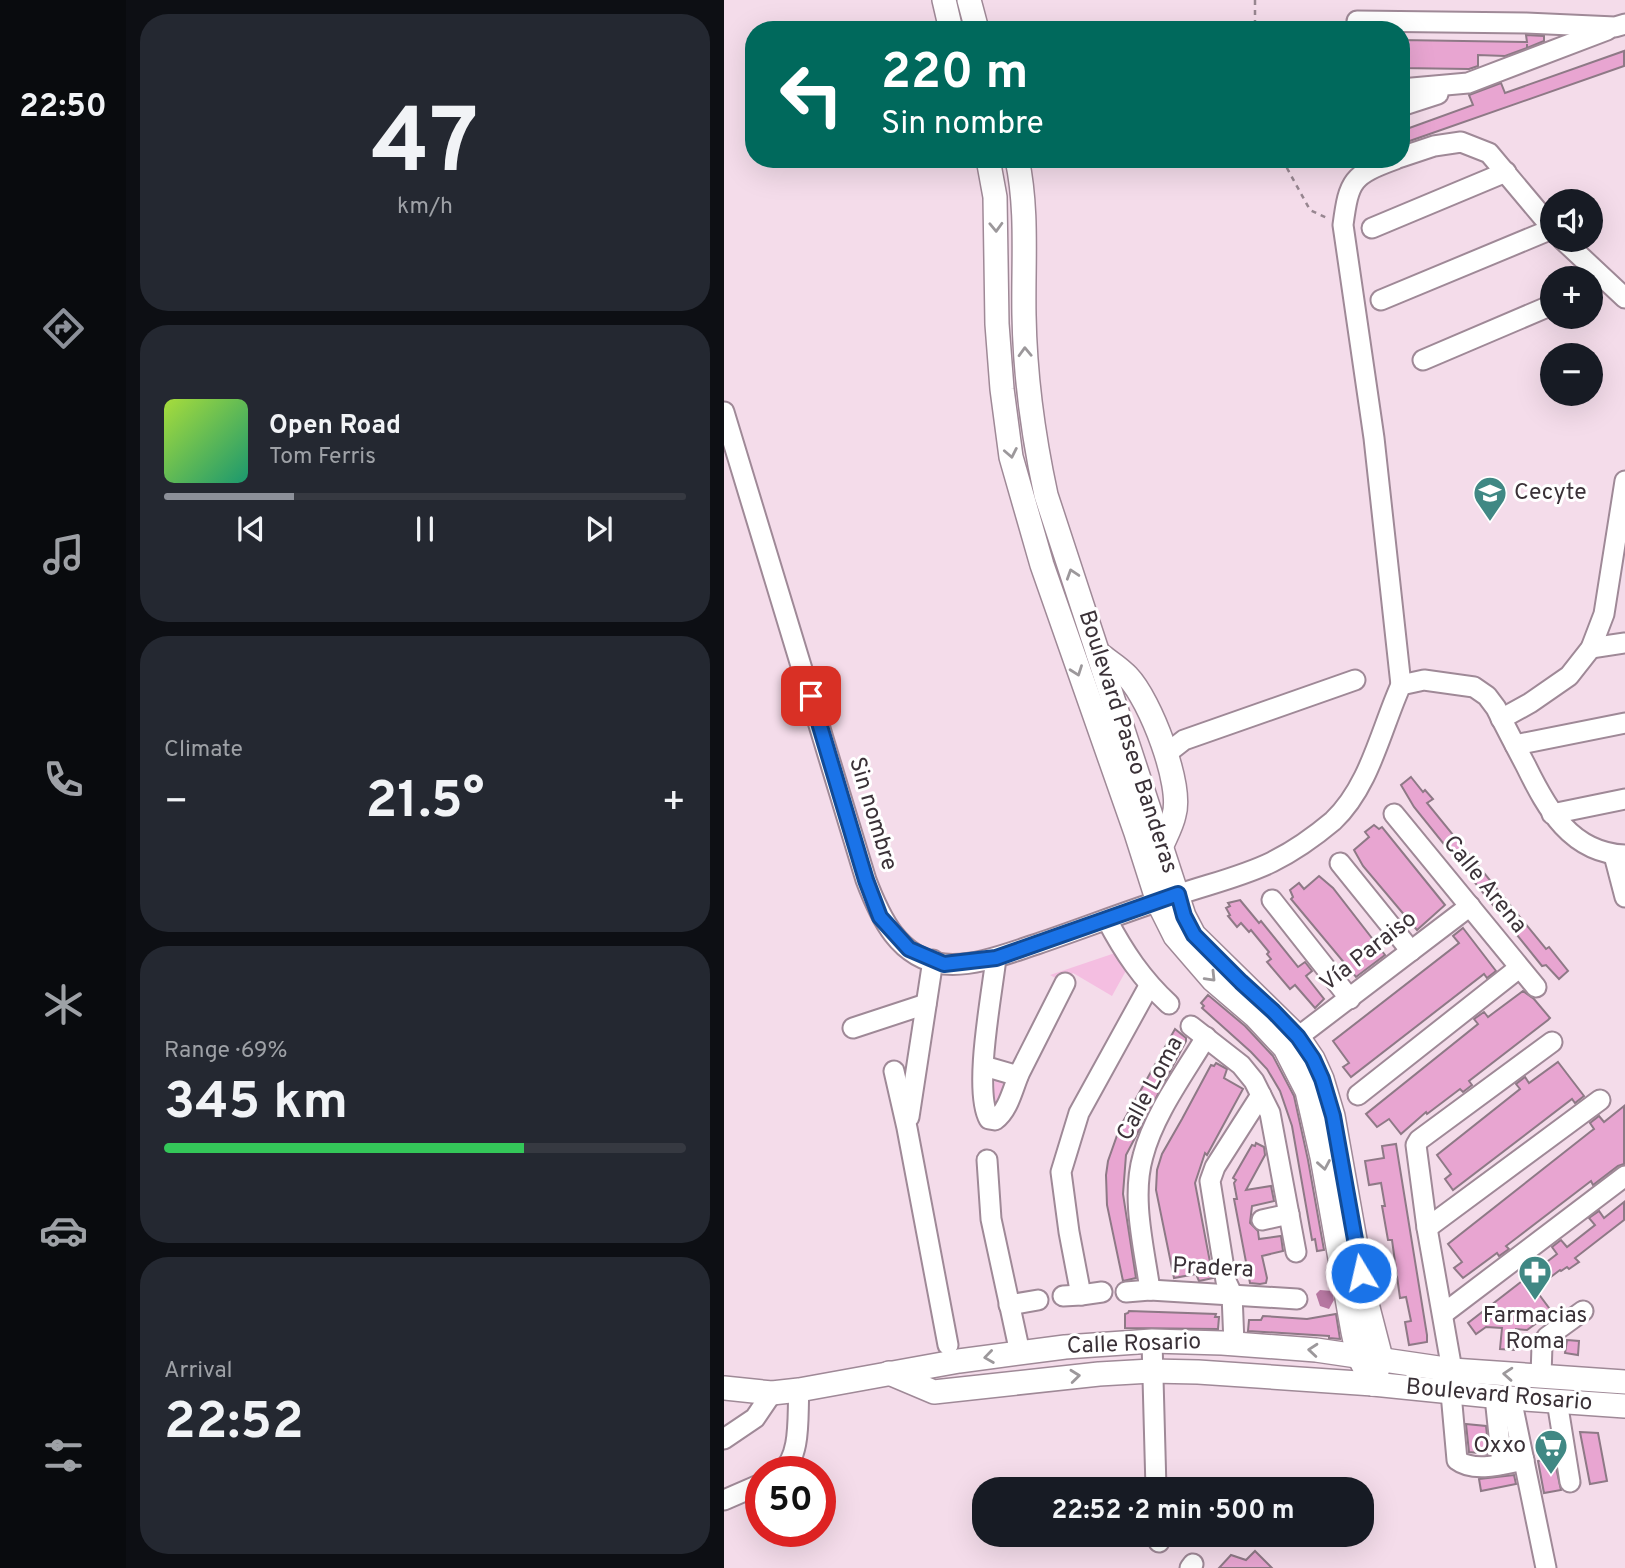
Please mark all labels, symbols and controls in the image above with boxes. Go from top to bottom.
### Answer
text: 220 m [881,44,1028,106]
icon: left [766,49,857,140]
text: 22:50 [19,88,107,128]
text: 47 [371,90,479,205]
text: Sin nombre [881,105,1044,145]
map controls [1540,189,1603,406]
button: sound [1540,189,1603,252]
text: km/h [397,193,453,222]
one-way arrow [988,222,1003,233]
button: + [1540,266,1603,329]
icon: directions [39,304,88,353]
button: − [1540,343,1603,406]
one-way arrow [1017,346,1033,357]
text: Open Road [269,410,401,443]
text: Tom Ferris [269,443,376,472]
one-way arrow [1003,447,1018,459]
school or university icon: Cecyte [1471,474,1509,523]
place label: Cecyte [1514,479,1587,508]
icon: previous [232,510,270,548]
icon: pause [406,510,444,548]
icon: next [580,510,618,548]
icon: music [39,530,88,579]
one-way arrow [1066,568,1080,580]
street label: Boulevard Paseo Banderas [1071,607,1183,877]
one-way arrow [1069,665,1083,677]
pin [781,666,841,726]
icon: arrive [792,677,830,715]
text: Climate [164,736,243,765]
street label: Sin nombre [841,754,903,874]
icon: phone [39,755,88,804]
text: 21.5° [366,770,484,836]
text: − [164,779,189,828]
text: + [661,779,686,828]
street label: Calle Arena [1436,830,1532,940]
street label: Vía Paraiso [1315,905,1423,999]
one-way arrow [1202,969,1215,982]
icon: climate [39,980,88,1029]
street label: Calle Loma [1111,1032,1191,1146]
text: Range · 69% [164,1037,287,1066]
text: 345 km [164,1071,348,1137]
one-way arrow [1316,1159,1331,1171]
icon: car [39,1206,88,1255]
position arrow [1324,1236,1398,1310]
street label: Pradera [1172,1252,1254,1286]
pharmacy icon: Farmacias Roma [1516,1253,1554,1302]
place label: Farmacias Roma [1483,1302,1587,1357]
street label: Calle Rosario [1066,1328,1202,1362]
one-way arrow [1307,1343,1318,1358]
one-way arrow [983,1349,994,1364]
text: Arrival [164,1357,233,1386]
one-way arrow [1502,1366,1513,1381]
one-way arrow [1069,1369,1080,1384]
street label: Boulevard Rosario [1404,1373,1594,1419]
text: 22:52 [164,1391,304,1457]
supermarket icon: Oxxo [1532,1427,1570,1476]
icon: filters [39,1431,88,1480]
place label: Oxxo [1473,1432,1526,1461]
speed limit sign: 50 [745,1456,836,1547]
text: 22:52 · 2 min · 500 m [1051,1495,1295,1528]

